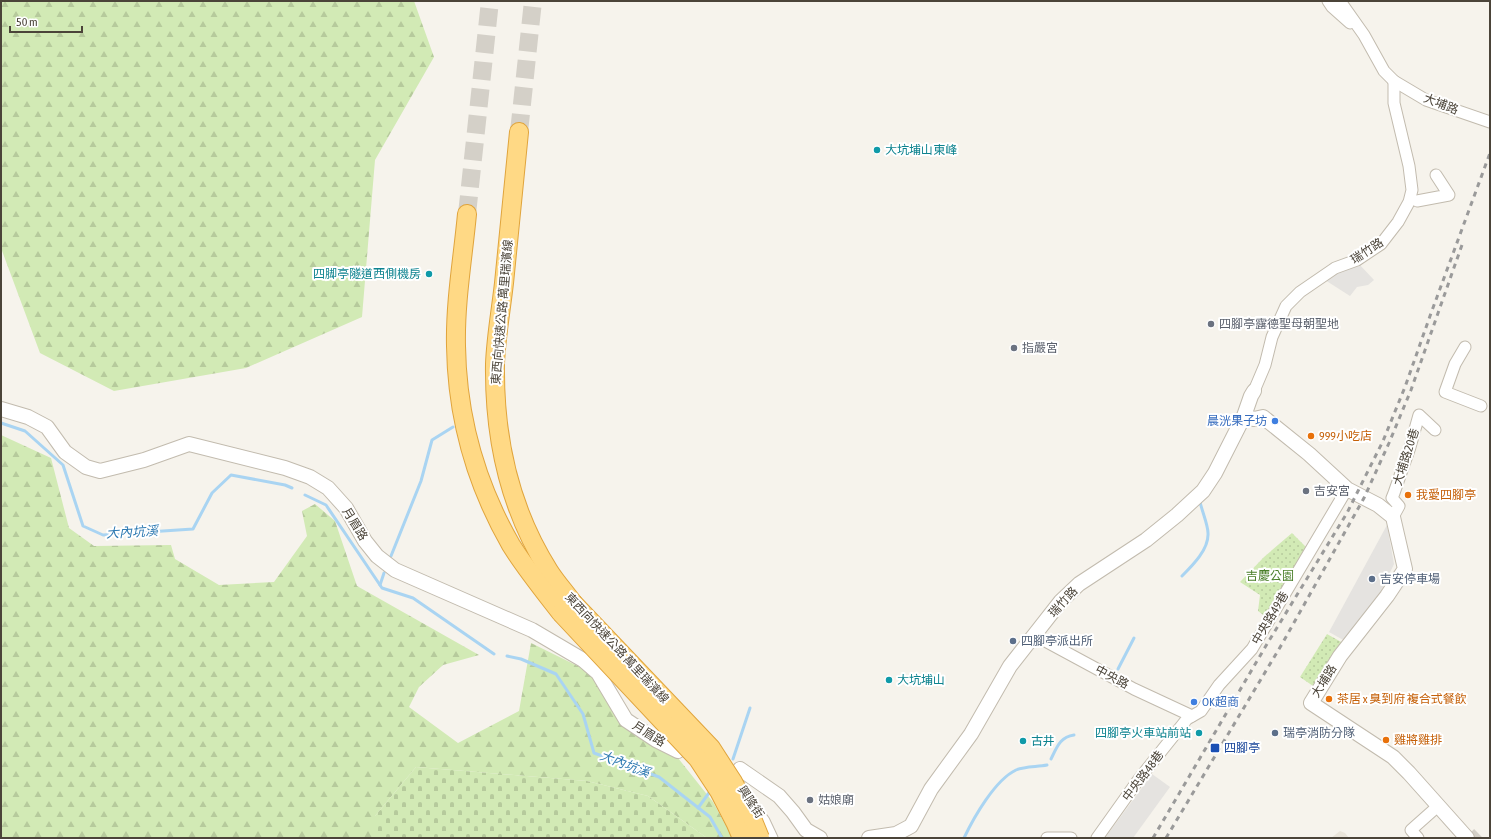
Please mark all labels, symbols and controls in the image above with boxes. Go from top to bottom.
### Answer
scale bar [10,8,82,34]
text: 50 m [16,15,38,29]
street label: 大埔路 [1422,91,1460,117]
place label: 大坑埔山東峰 [885,143,957,157]
marker: 大坑埔山東峰 [872,145,882,155]
street label: 瑞竹路 [1348,235,1386,267]
street label: 東西向快速公路 萬里瑞濱線 [489,239,515,385]
place label: 四脚亭隧道西側機房 [313,267,421,281]
marker: 四脚亭隧道西側機房 [424,269,434,279]
place label: 四腳亭露德聖母朝聖地 [1219,317,1339,331]
marker: 四腳亭露德聖母朝聖地 [1206,319,1216,329]
place label: 指嚴宮 [1022,341,1058,355]
marker: 指嚴宮 [1009,343,1019,353]
place label: 晨洸果子坊 [1207,414,1267,428]
marker: 晨洸果子坊 [1270,416,1280,426]
street label: 大埔路20巷 [1390,427,1422,487]
place label: 999小吃店 [1319,429,1372,443]
marker: 999小吃店 [1306,431,1316,441]
place label: 吉安宮 [1314,484,1350,498]
marker: 吉安宮 [1301,486,1311,496]
place label: 我愛四腳亭 [1416,488,1476,502]
marker: 我愛四腳亭 [1403,490,1413,500]
street label: 月眉路 [340,505,370,543]
water label: 大內坑溪 [106,523,160,541]
park label: 吉慶公園 [1246,569,1294,583]
place label: 吉安停車場 [1380,572,1440,586]
marker: 吉安停車場 [1367,574,1377,584]
street label: 瑞竹路 [1046,584,1080,620]
street label: 中央路49巷 [1249,589,1291,647]
street label: 東西向快速公路 萬里瑞濱線 [562,590,672,706]
place label: 四腳亭派出所 [1021,634,1093,648]
marker: 四腳亭派出所 [1008,636,1018,646]
street label: 中央路 [1093,662,1131,692]
street label: 大埔路 [1309,662,1339,700]
place label: 大坑埔山 [897,673,945,687]
marker: 大坑埔山 [884,675,894,685]
place label: 茶居 x 臭到府 複合式餐飲 [1337,692,1467,706]
marker: 茶居 x 臭到府 複合式餐飲 [1324,694,1334,704]
place label: OK超商 [1202,695,1239,709]
marker: OK超商 [1189,697,1199,707]
street label: 月眉路 [630,719,668,749]
place label: 四腳亭火車站前站 [1095,726,1191,740]
place label: 瑞亭消防分隊 [1283,726,1355,740]
marker: 四腳亭火車站前站 [1194,728,1204,738]
marker: 瑞亭消防分隊 [1270,728,1280,738]
place label: 雞將雞排 [1394,733,1442,747]
place label: 古井 [1031,734,1055,748]
marker: 雞將雞排 [1381,735,1391,745]
marker: 古井 [1018,736,1028,746]
place label: 四腳亭 [1224,741,1260,755]
marker: 四腳亭 [1209,742,1221,754]
water label: 大內坑溪 [598,748,654,781]
street label: 中央路48巷 [1120,748,1166,804]
street label: 興隆街 [735,783,767,821]
place label: 姑娘廟 [818,793,854,807]
marker: 姑娘廟 [805,795,815,805]

